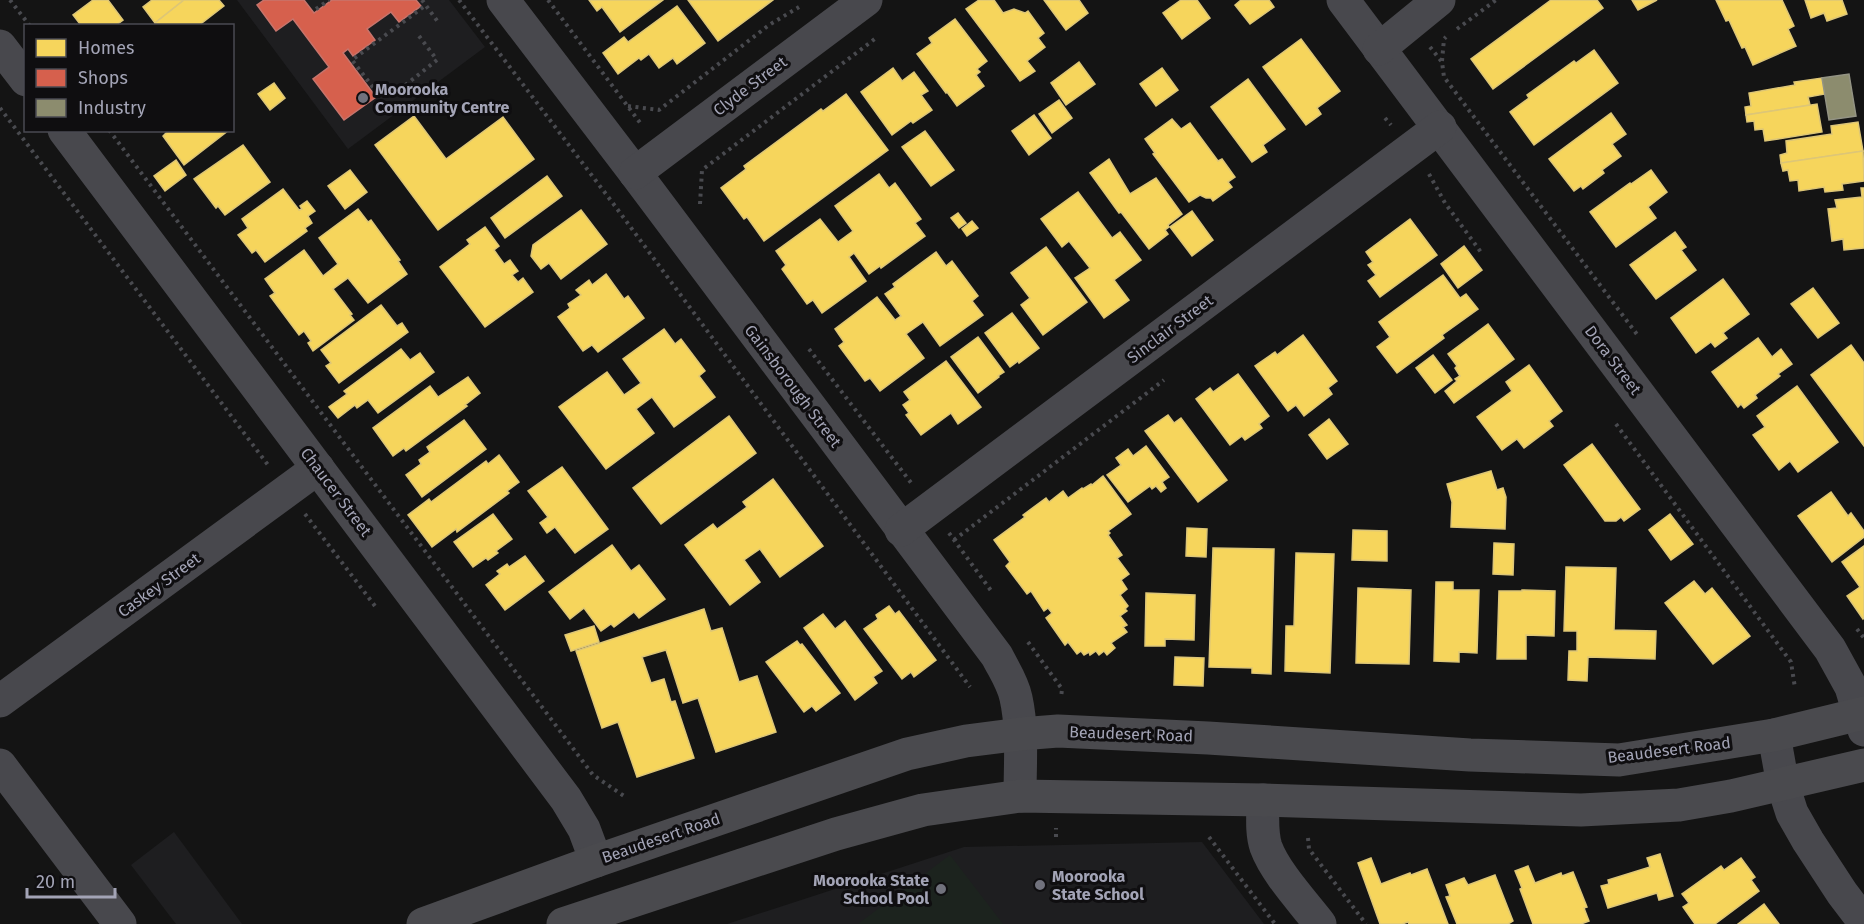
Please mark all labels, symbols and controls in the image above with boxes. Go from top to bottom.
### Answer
legend [24,24,234,132]
text: Homes [78,37,134,59]
street label: Clyde Street [710,52,791,120]
text: Shops [78,67,128,89]
place label: Moorooka Community Centre [375,80,509,117]
marker: Moorooka Community Centre [356,91,370,105]
text: Industry [78,97,146,119]
street label: Sinclair Street [1124,291,1217,367]
street label: Gainsborough Street [741,321,845,451]
street label: Dora Street [1581,322,1645,398]
street label: Chaucer Street [296,444,376,540]
street label: Caskey Street [114,549,204,621]
street label: Beaudesert Road [1069,722,1193,746]
street label: Beaudesert Road [1606,733,1732,767]
street label: Beaudesert Road [599,809,723,867]
scale bar [27,861,116,899]
place label: Moorooka State School [1052,867,1144,904]
text: 20 m [36,871,75,893]
place label: Moorooka State School Pool [813,871,929,908]
marker: Moorooka State School [1033,878,1047,892]
marker: Moorooka State School Pool [934,882,948,896]

